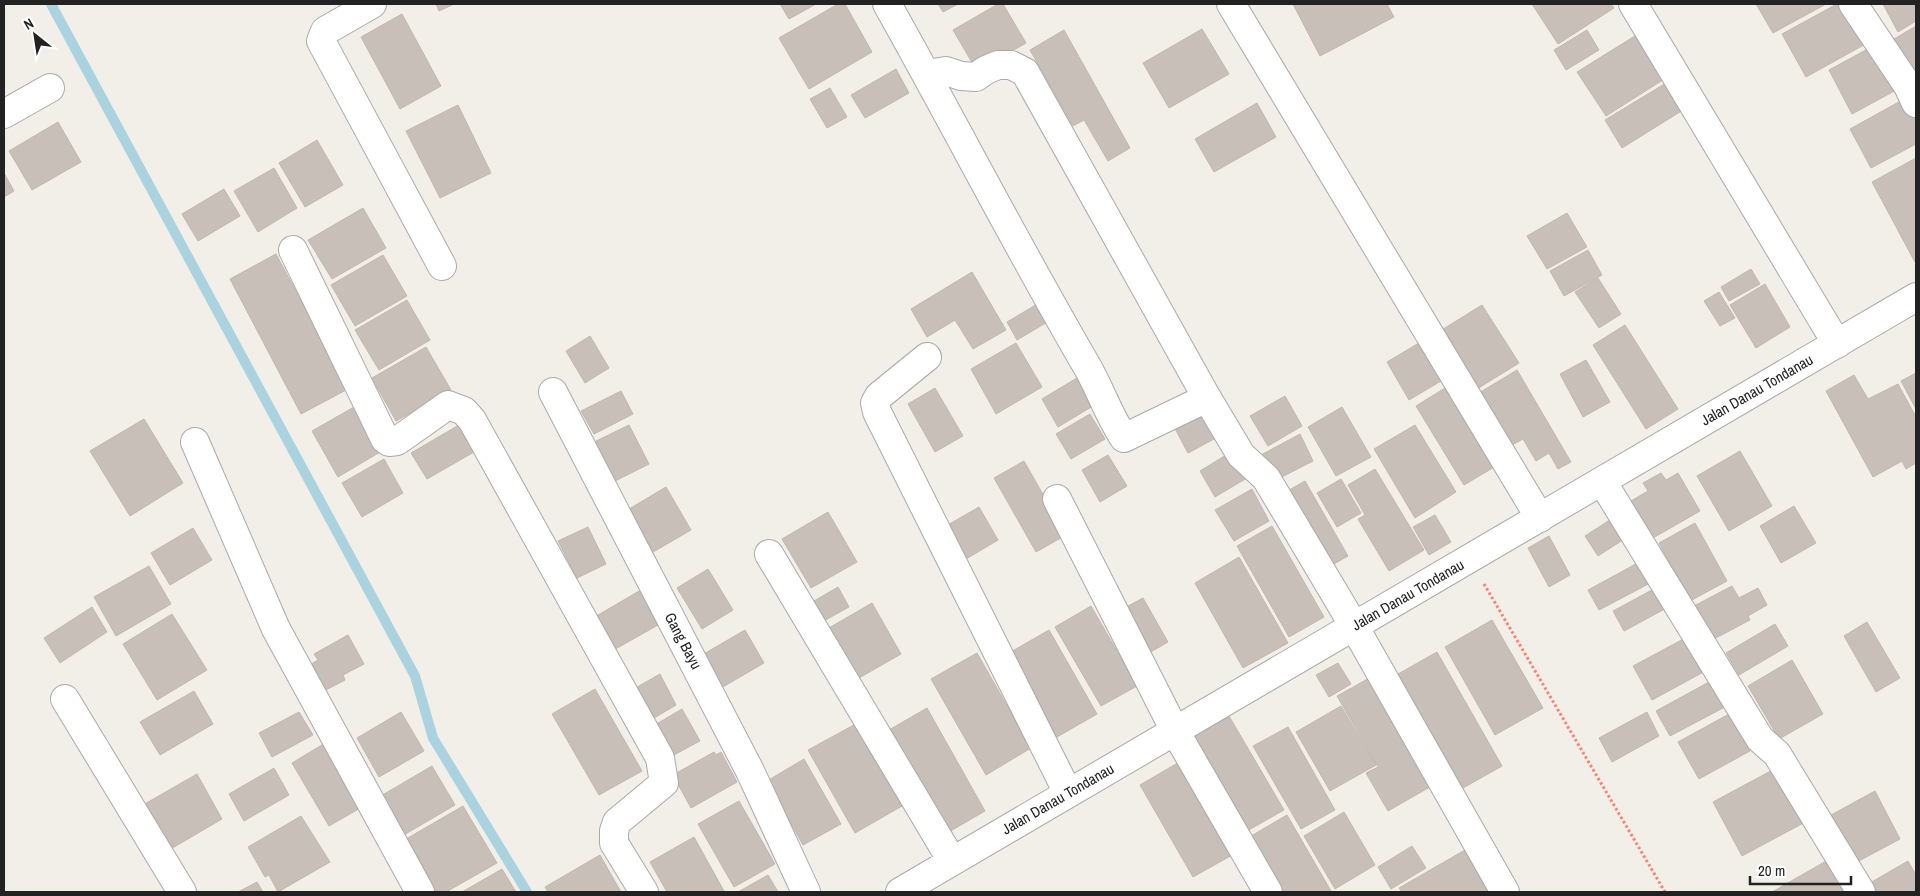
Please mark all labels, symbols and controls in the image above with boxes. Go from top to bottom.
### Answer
north arrow [10,10,60,60]
text: N [20,14,37,34]
street label: Jalan Danau Tondanau [1697,349,1817,430]
street label: Jalan Danau Tondanau [1348,554,1468,635]
street label: Gang Bayu [660,609,707,673]
street label: Jalan Danau Tondanau [998,758,1118,839]
scale bar [1750,854,1851,886]
text: 20 m [1758,860,1785,881]

